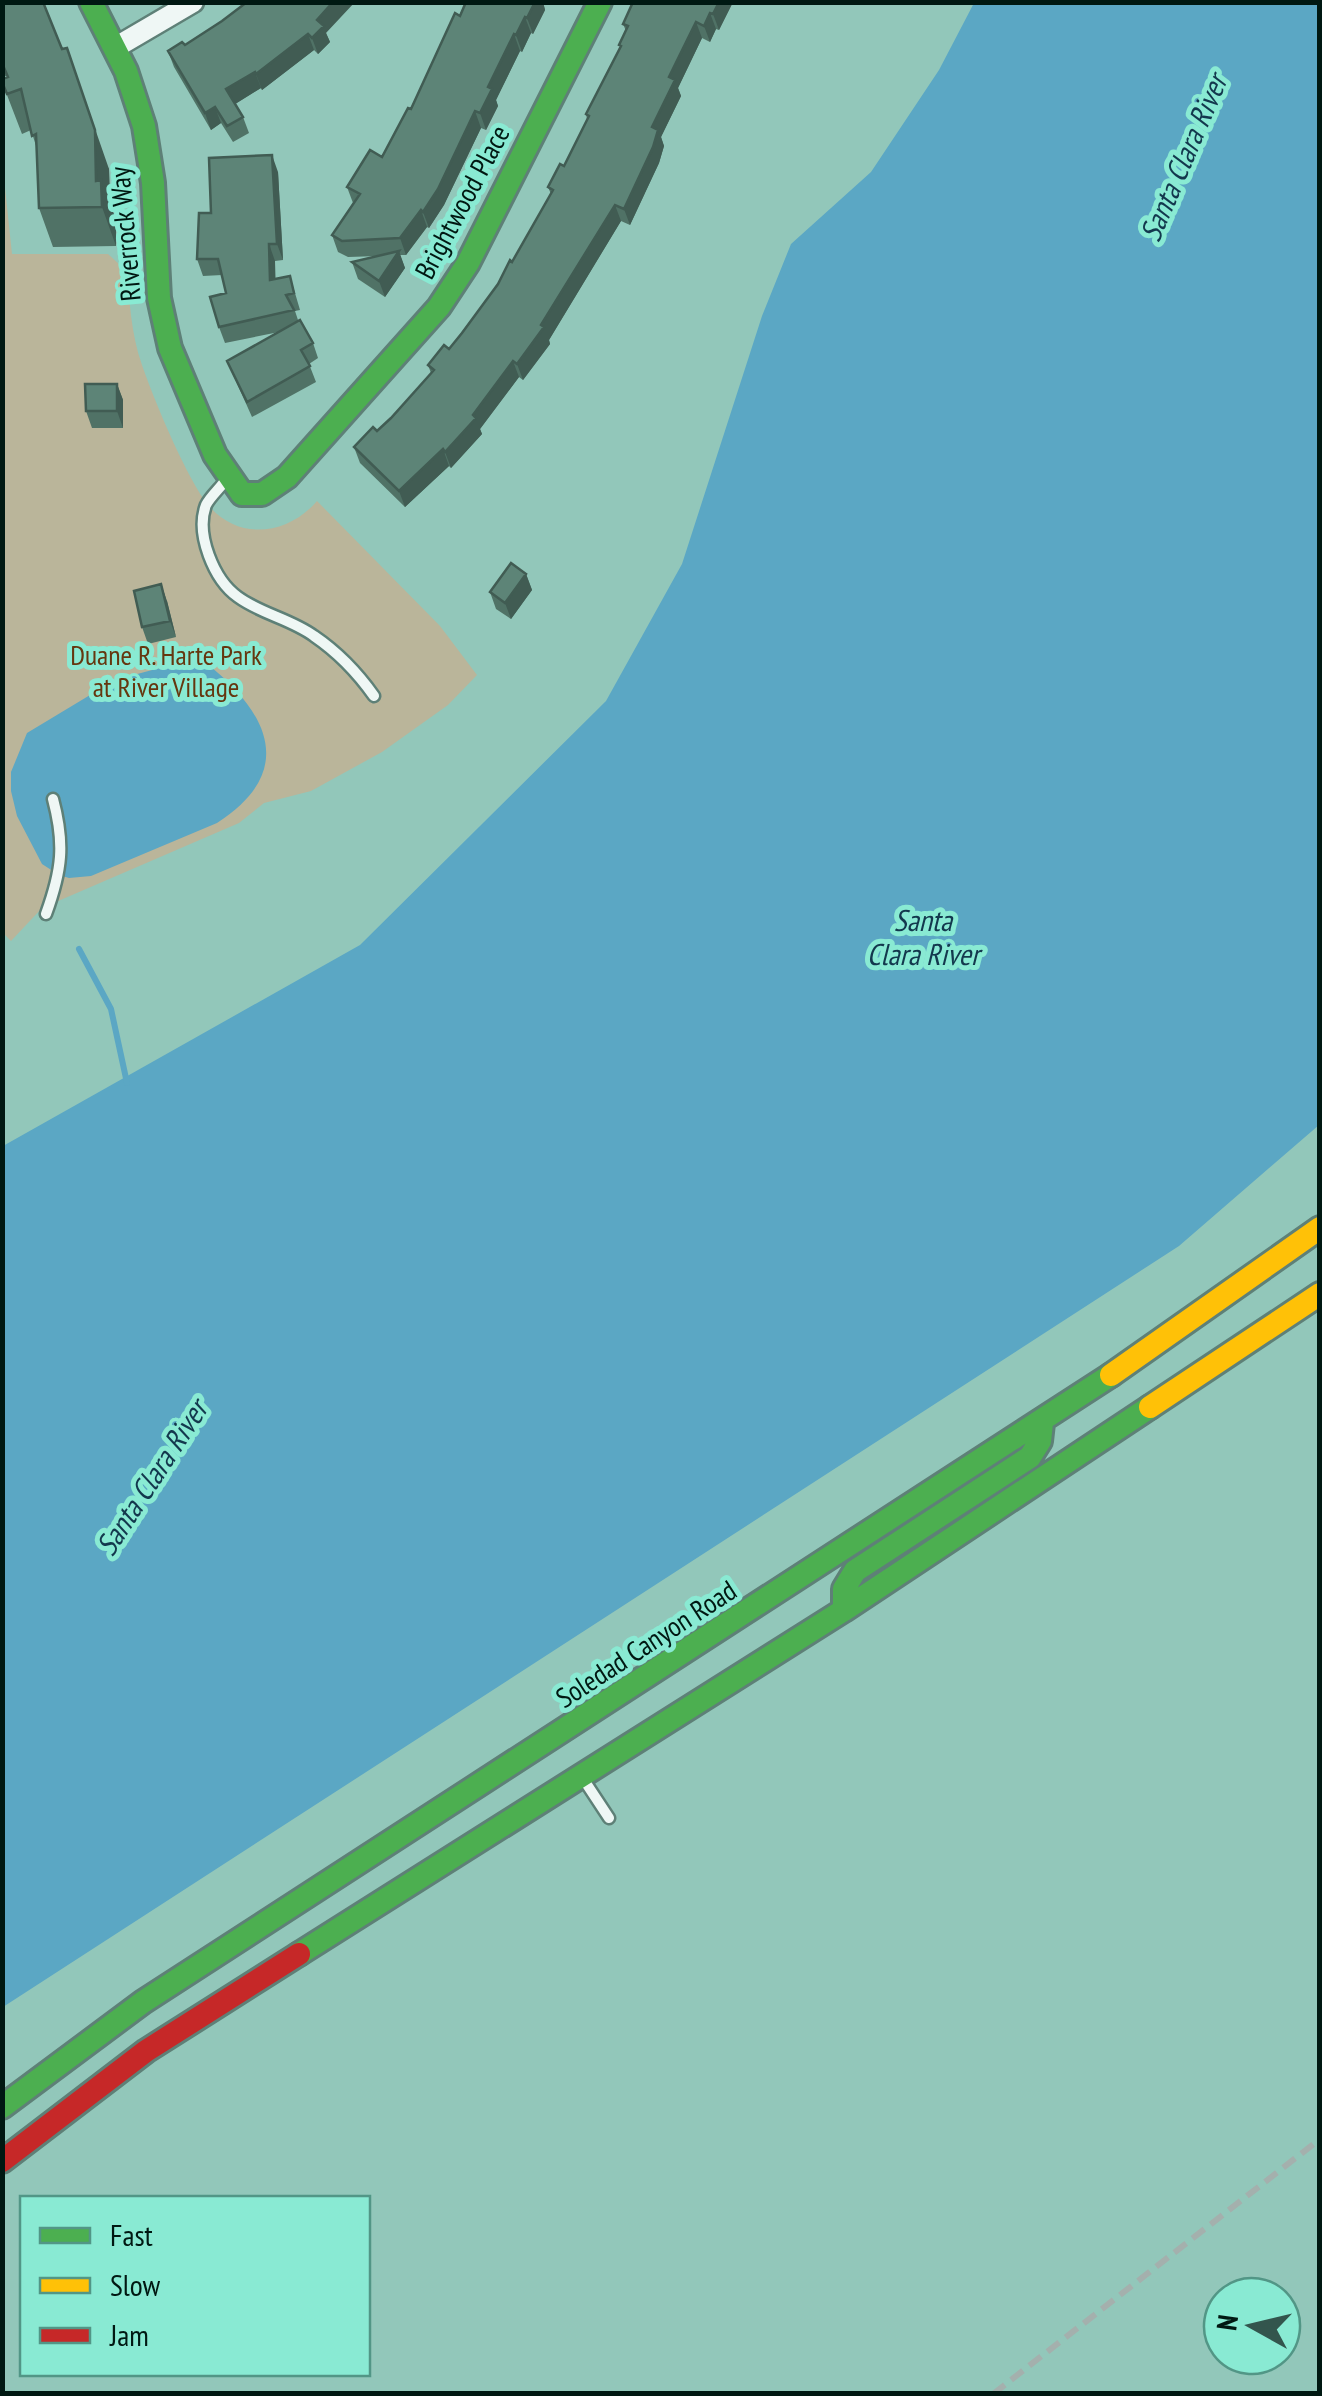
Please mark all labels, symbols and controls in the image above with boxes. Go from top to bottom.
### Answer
water label: Santa Clara River [1130,65,1237,247]
street label: Brightwood Place [406,118,518,285]
street label: Riverrock Way [100,165,149,303]
park label: Duane R. Harte Park at River Village [70,636,262,705]
water label: Santa Clara River [867,900,983,973]
water label: Santa Clara River [86,1389,217,1562]
street label: Soledad Canyon Road [548,1571,743,1716]
legend [20,2196,370,2376]
text: Fast [110,2215,154,2254]
text: Slow [110,2265,161,2304]
north arrow [1202,2276,1302,2376]
text: N [1207,2312,1246,2333]
text: Jam [109,2315,149,2354]

